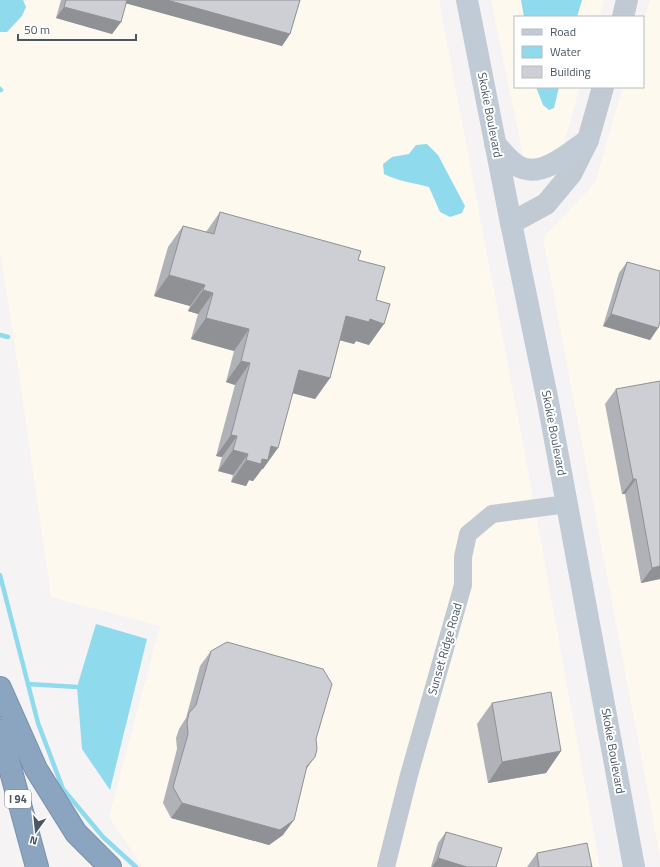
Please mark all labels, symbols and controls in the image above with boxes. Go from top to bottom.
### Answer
scale bar [18,16,136,42]
legend [514,16,644,88]
text: 50 m [24,20,50,39]
text: Road [550,22,576,41]
text: Water [550,42,581,61]
text: Building [550,62,591,81]
street label: Skokie Boulevard [473,71,508,159]
street label: Skokie Boulevard [537,389,572,477]
street label: Sunset Ridge Road [422,601,467,697]
street label: Skokie Boulevard [597,707,630,795]
road number: I 94 [5,790,31,808]
north arrow [16,811,56,851]
text: N [28,832,39,849]

